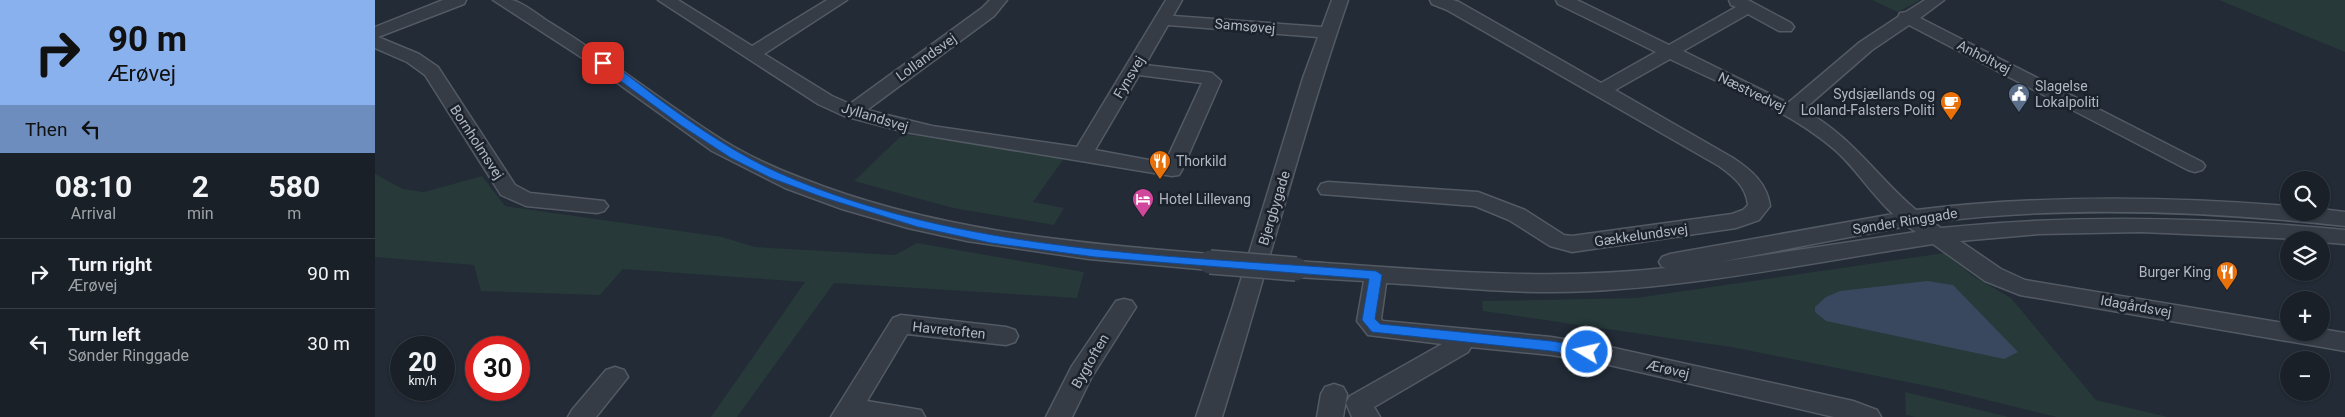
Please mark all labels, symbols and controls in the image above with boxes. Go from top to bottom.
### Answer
street label: Samsøvej [1214,15,1276,37]
text: 90 m [108,19,187,60]
icon: right [25,20,90,85]
street label: Lollandsvej [893,30,959,84]
street label: Anholtvej [1955,37,2013,77]
pin [582,42,624,84]
icon: arrive [589,49,617,77]
street label: Fynsvej [1110,53,1148,101]
text: Ærøvej [108,61,176,86]
street label: Næstvedvej [1716,69,1788,115]
place label: Slagelse Lokalpoliti [2035,78,2099,110]
public building icon: Slagelse Lokalpoliti [2007,82,2031,113]
place label: Sydsjællands og Lolland-Falsters Politi [1801,86,1935,118]
cafe icon: Sydsjællands og Lolland-Falsters Politi [1939,90,1963,121]
street label: Jyllandsvej [840,99,910,135]
street label: Bornholmsvej [447,102,507,182]
icon: left [77,115,105,143]
text: Then [25,118,67,141]
restaurant icon: Thorkild [1148,149,1172,180]
place label: Thorkild [1176,153,1227,169]
text: 08:10 [55,169,132,204]
text: 2 [192,169,209,204]
text: 580 [269,169,320,204]
street label: Bjergbygade [1255,169,1293,247]
map controls [2280,171,2330,401]
button: search [2280,171,2330,221]
hotel icon: Hotel Lillevang [1131,187,1155,218]
place label: Hotel Lillevang [1159,191,1251,207]
text: Arrival [71,204,116,223]
text: min [187,204,214,223]
text: m [287,204,301,223]
street label: Sønder Ringgade [1851,205,1959,237]
street label: Gækkelundsvej [1593,221,1689,249]
button: layers [2280,231,2330,281]
text: Turn right [68,253,152,276]
icon: right [25,260,53,288]
restaurant icon: Burger King [2215,260,2239,291]
text: 90 m [307,262,350,285]
place label: Burger King [2139,264,2211,280]
text: Ærøvej [68,276,117,295]
button: + [2280,291,2330,341]
street label: Idagårdsvej [2099,292,2173,320]
street label: Havretoften [912,318,986,342]
text: Turn left [68,323,141,346]
position arrow [1560,325,1612,377]
icon: left [25,330,53,358]
street label: Bygtoften [1068,331,1112,391]
text: 30 m [307,332,350,355]
speed limit sign: 30 [465,336,530,401]
text: Sønder Ringgade [68,346,189,365]
text: 20 [408,348,437,377]
button: − [2280,351,2330,401]
street label: Ærøvej [1644,356,1691,382]
text: km/h [408,374,437,388]

